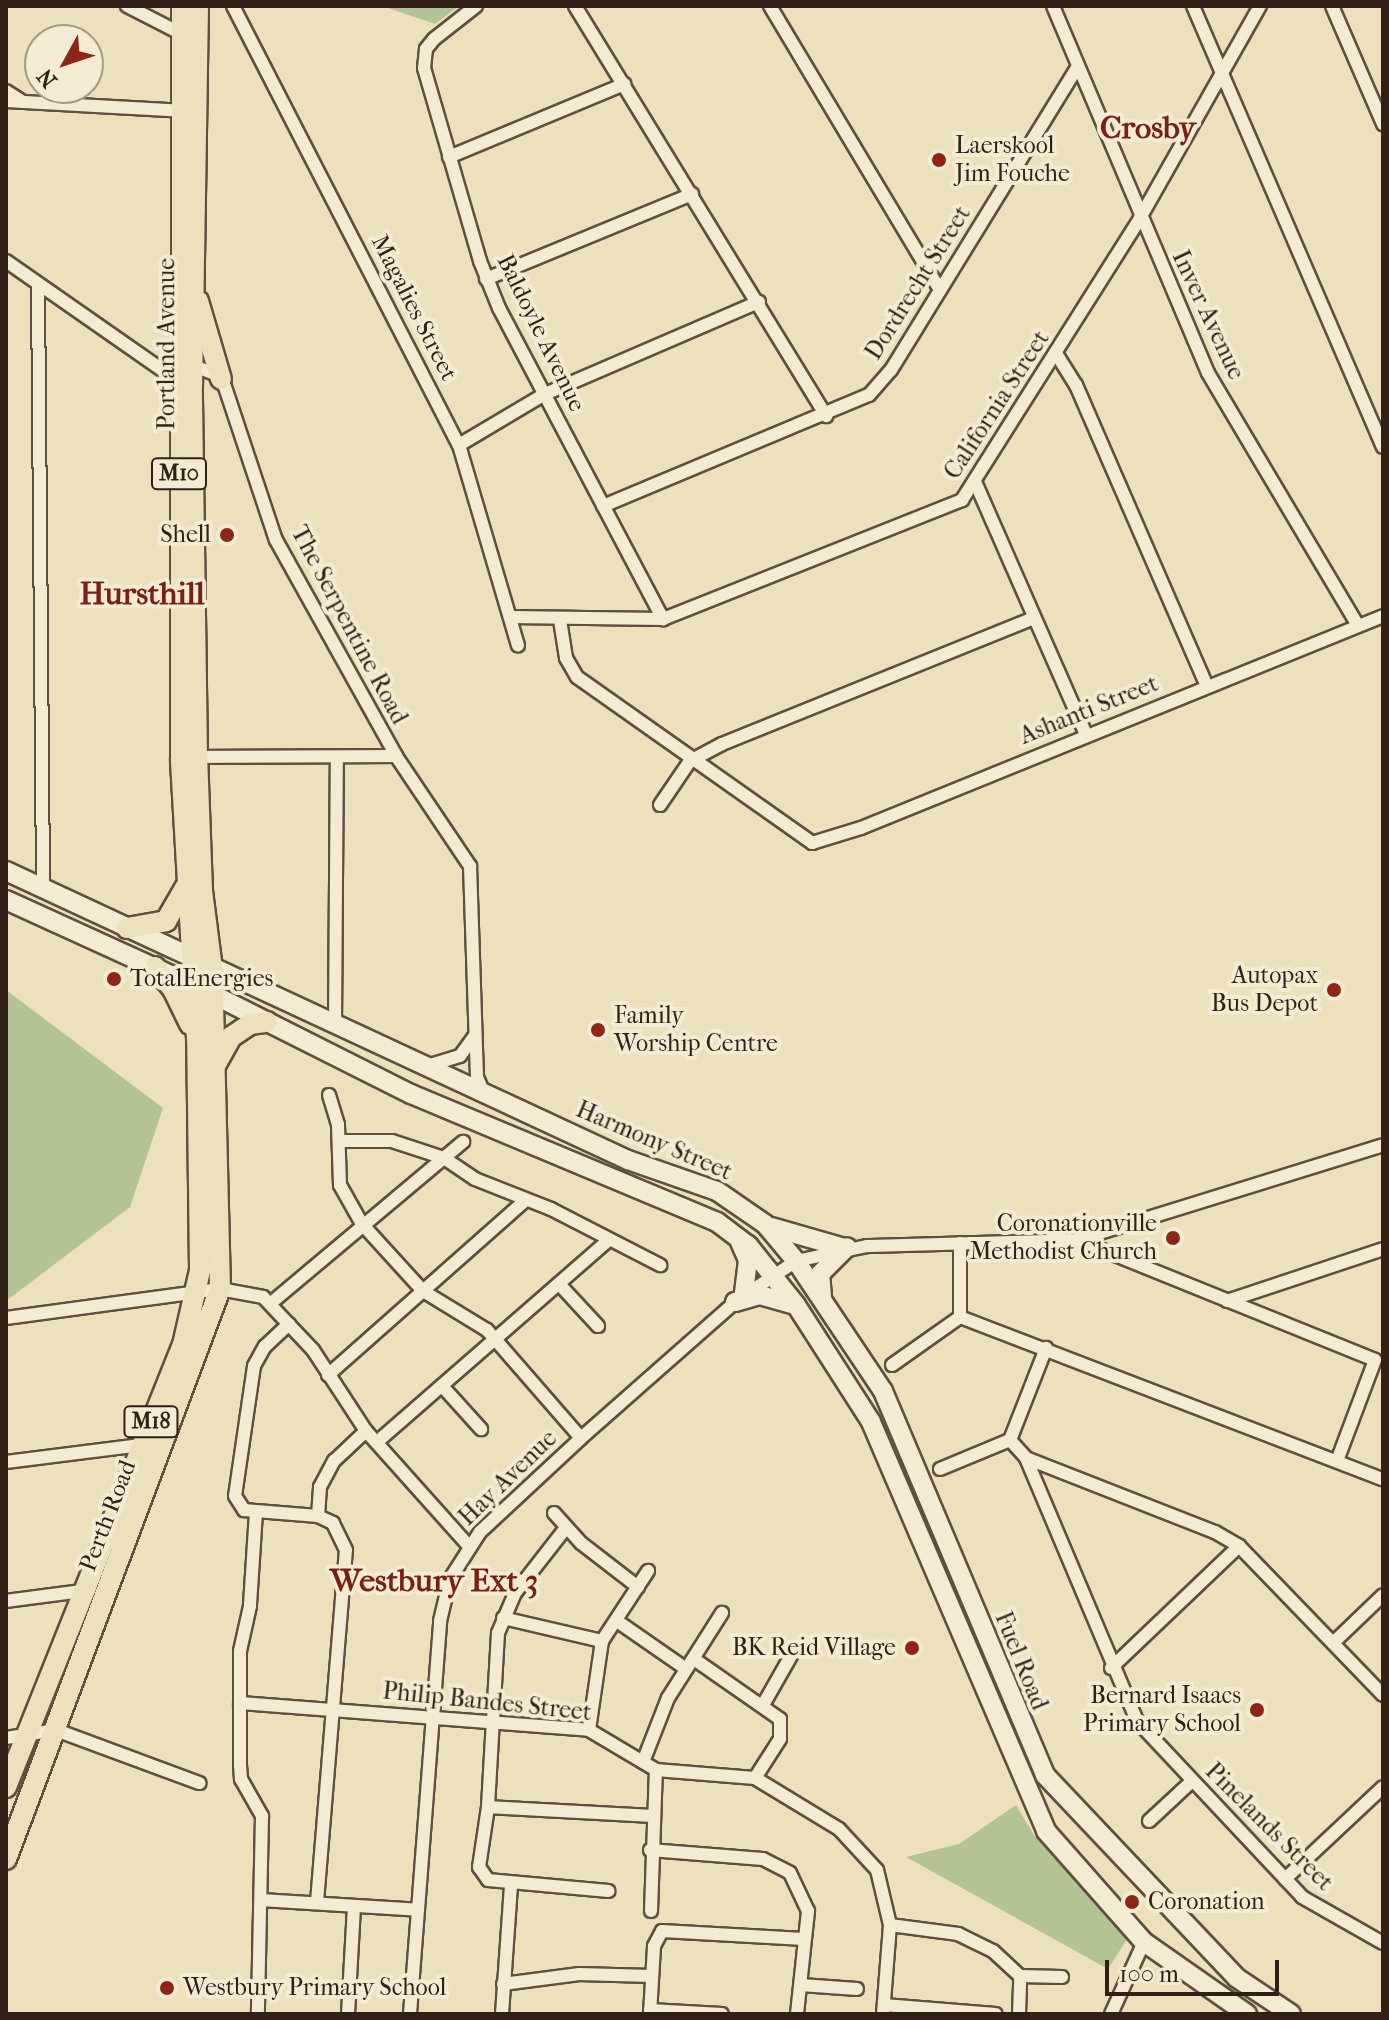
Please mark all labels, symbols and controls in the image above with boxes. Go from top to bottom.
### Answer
north arrow [24,24,104,104]
text: N [32,63,62,93]
district label: Crosby [1100,109,1196,147]
place label: Laerskool Jim Fouche [955,132,1070,188]
marker: Laerskool Jim Fouche [930,151,948,169]
street label: Dordrecht Street [859,201,977,365]
street label: Magalies Street [365,230,463,386]
street label: Inver Avenue [1166,246,1250,384]
street label: Baldoyle Avenue [491,250,591,416]
street label: Portland Avenue [153,258,181,430]
street label: California Street [938,325,1056,485]
road number: M10 [151,456,207,492]
place label: Shell [160,521,211,549]
street label: The Serpentine Road [284,521,414,729]
marker: Shell [218,526,236,544]
district label: Hursthill [79,575,205,613]
street label: Ashanti Street [1016,669,1162,751]
place label: Autopax Bus Depot [1211,962,1318,1018]
place label: TotalEnergies [130,965,273,993]
marker: TotalEnergies [105,970,123,988]
marker: Autopax Bus Depot [1325,981,1343,999]
place label: Family Worship Centre [614,1002,778,1058]
marker: Family Worship Centre [589,1021,607,1039]
street label: Harmony Street [572,1095,736,1187]
place label: Coronationville Methodist Church [970,1210,1157,1266]
marker: Coronationville Methodist Church [1164,1229,1182,1247]
road number: M18 [123,1404,179,1440]
street label: Hay Avenue [453,1424,563,1532]
street label: Perth Road [74,1456,142,1576]
district label: Westbury Ext 3 [330,1562,538,1600]
street label: Fuel Road [988,1608,1054,1714]
place label: BK Reid Village [732,1634,896,1662]
marker: BK Reid Village [903,1639,921,1657]
street label: Philip Bandes Street [381,1677,593,1727]
place label: Bernard Isaacs Primary School [1083,1682,1241,1738]
marker: Bernard Isaacs Primary School [1248,1701,1266,1719]
street label: Pinelands Street [1199,1757,1339,1897]
place label: Coronation [1148,1888,1265,1916]
marker: Coronation [1123,1893,1141,1911]
scale bar [1109,1944,1283,1994]
text: 100 m [1119,1960,1179,1988]
place label: Westbury Primary School [183,1974,446,2002]
marker: Westbury Primary School [158,1979,176,1997]

